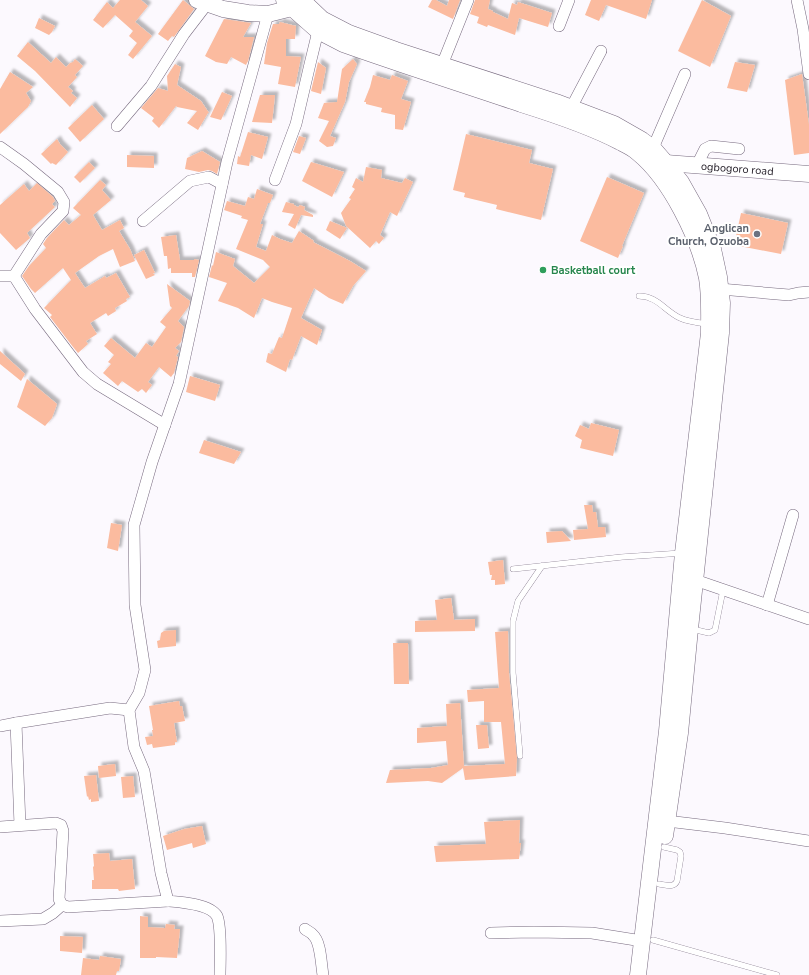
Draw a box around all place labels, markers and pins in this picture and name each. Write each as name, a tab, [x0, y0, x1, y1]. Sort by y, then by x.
place label: Anglican Church, Ozuoba	[668, 221, 749, 249]
marker: Anglican Church, Ozuoba	[752, 229, 762, 239]
place label: Basketball court	[551, 263, 636, 278]
marker: Basketball court	[538, 265, 548, 275]

